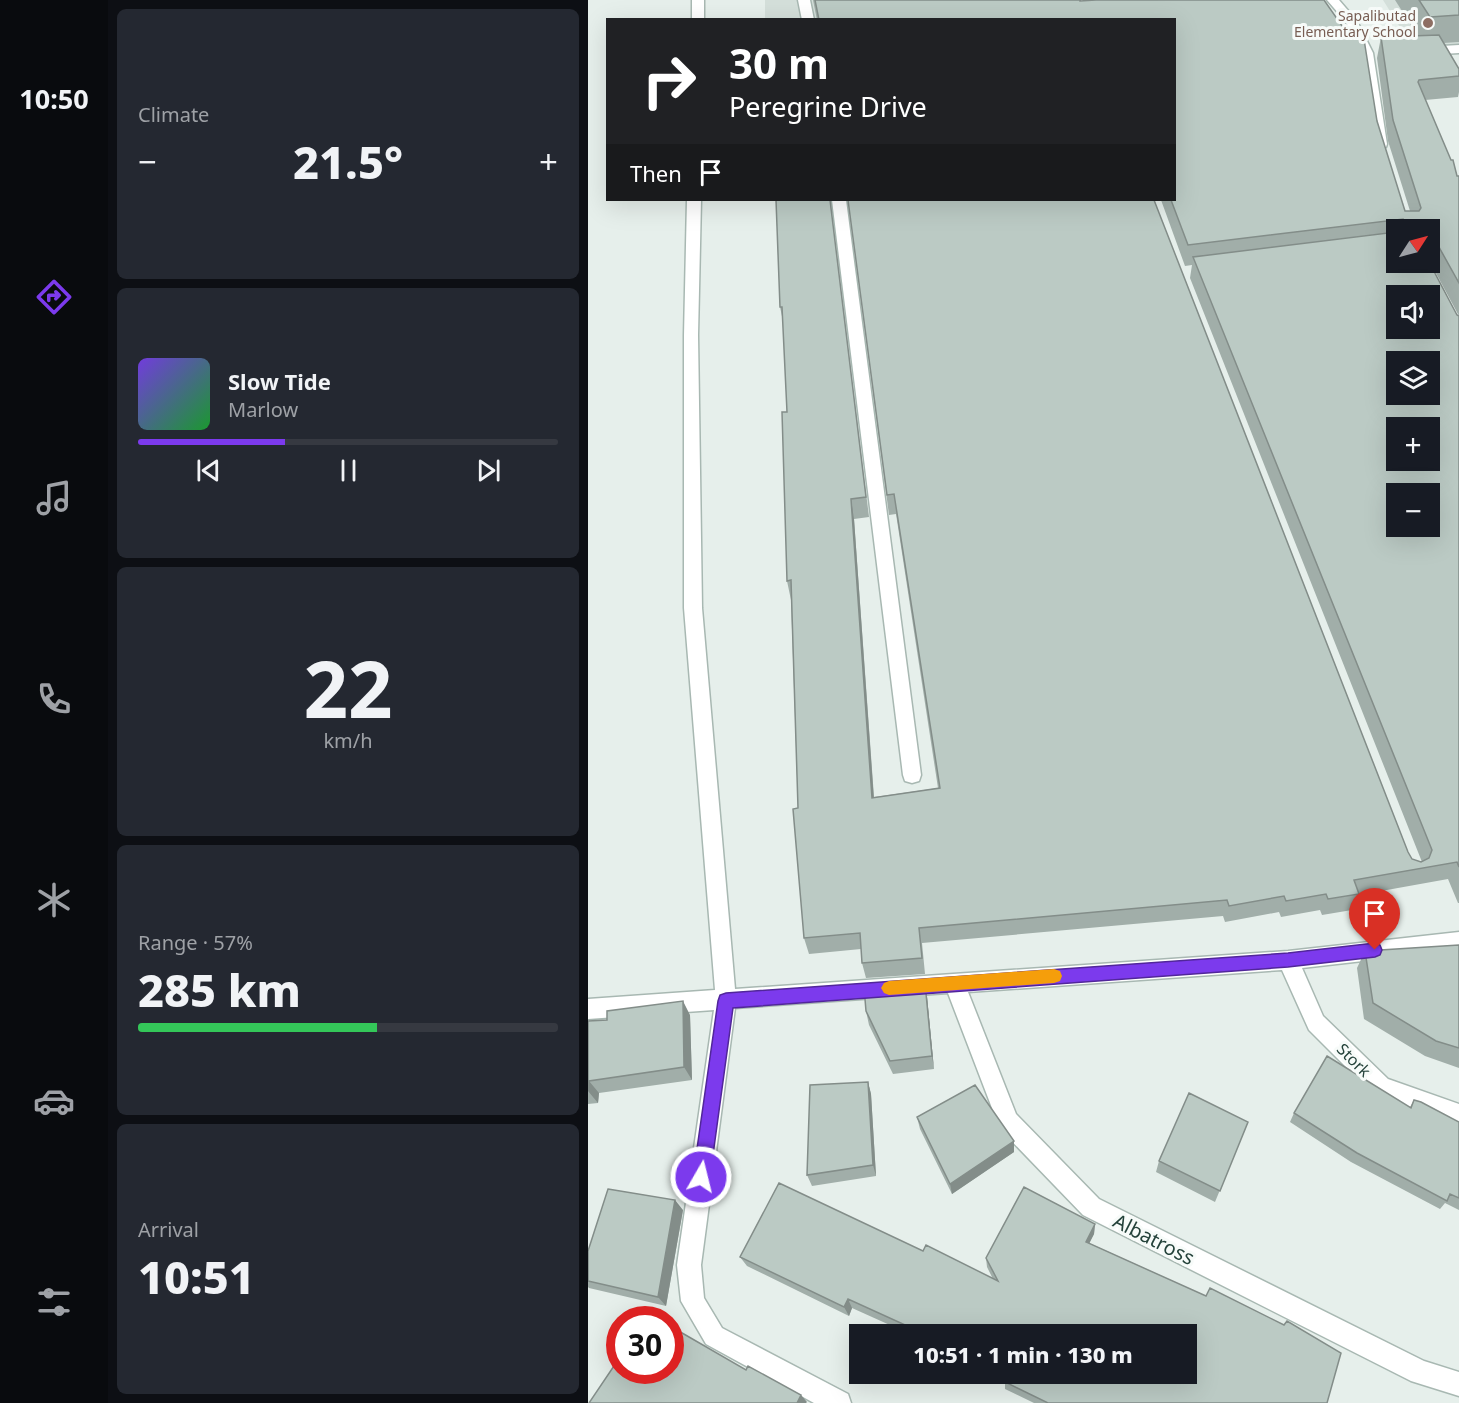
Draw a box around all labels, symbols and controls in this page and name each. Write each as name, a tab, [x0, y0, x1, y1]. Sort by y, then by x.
place label: Sapalibutad Elementary School	[1294, 6, 1416, 41]
marker: Sapalibutad Elementary School	[1421, 16, 1435, 30]
text: 30 m	[729, 34, 829, 91]
icon: right	[630, 42, 708, 120]
text: 10:50	[19, 80, 89, 117]
text: Peregrine Drive	[729, 88, 927, 125]
text: Climate	[138, 101, 209, 128]
text: 21.5°	[293, 131, 403, 192]
text: −	[138, 139, 157, 184]
text: +	[539, 139, 558, 184]
icon: arrive	[694, 156, 727, 189]
text: Then	[630, 158, 682, 188]
north arrow	[1386, 219, 1440, 273]
map controls	[1386, 219, 1440, 537]
icon: directions	[33, 276, 75, 318]
button: sound	[1386, 285, 1440, 339]
button: layers	[1386, 351, 1440, 405]
text: Slow Tide	[228, 366, 331, 396]
text: Marlow	[228, 396, 298, 423]
button: +	[1386, 417, 1440, 471]
icon: previous	[192, 454, 225, 487]
icon: pause	[332, 454, 365, 487]
icon: next	[472, 454, 505, 487]
icon: music	[33, 477, 75, 519]
button: −	[1386, 483, 1440, 537]
text: 22	[303, 635, 393, 741]
icon: phone	[33, 678, 75, 720]
text: km/h	[323, 727, 373, 754]
icon: climate	[33, 879, 75, 921]
pin	[1349, 888, 1400, 950]
icon: arrive	[1358, 897, 1391, 930]
text: Range · 57%	[138, 929, 253, 956]
text: 285 km	[138, 959, 301, 1020]
street label: Stork	[1332, 1038, 1376, 1082]
icon: car	[33, 1080, 75, 1122]
position arrow	[669, 1145, 733, 1209]
street label: Albatross	[1109, 1207, 1199, 1271]
text: Arrival	[138, 1216, 199, 1243]
text: 10:51	[138, 1246, 255, 1307]
icon: filters	[33, 1281, 75, 1323]
speed limit sign: 30	[606, 1306, 684, 1384]
text: 10:51 · 1 min · 130 m	[913, 1339, 1133, 1369]

